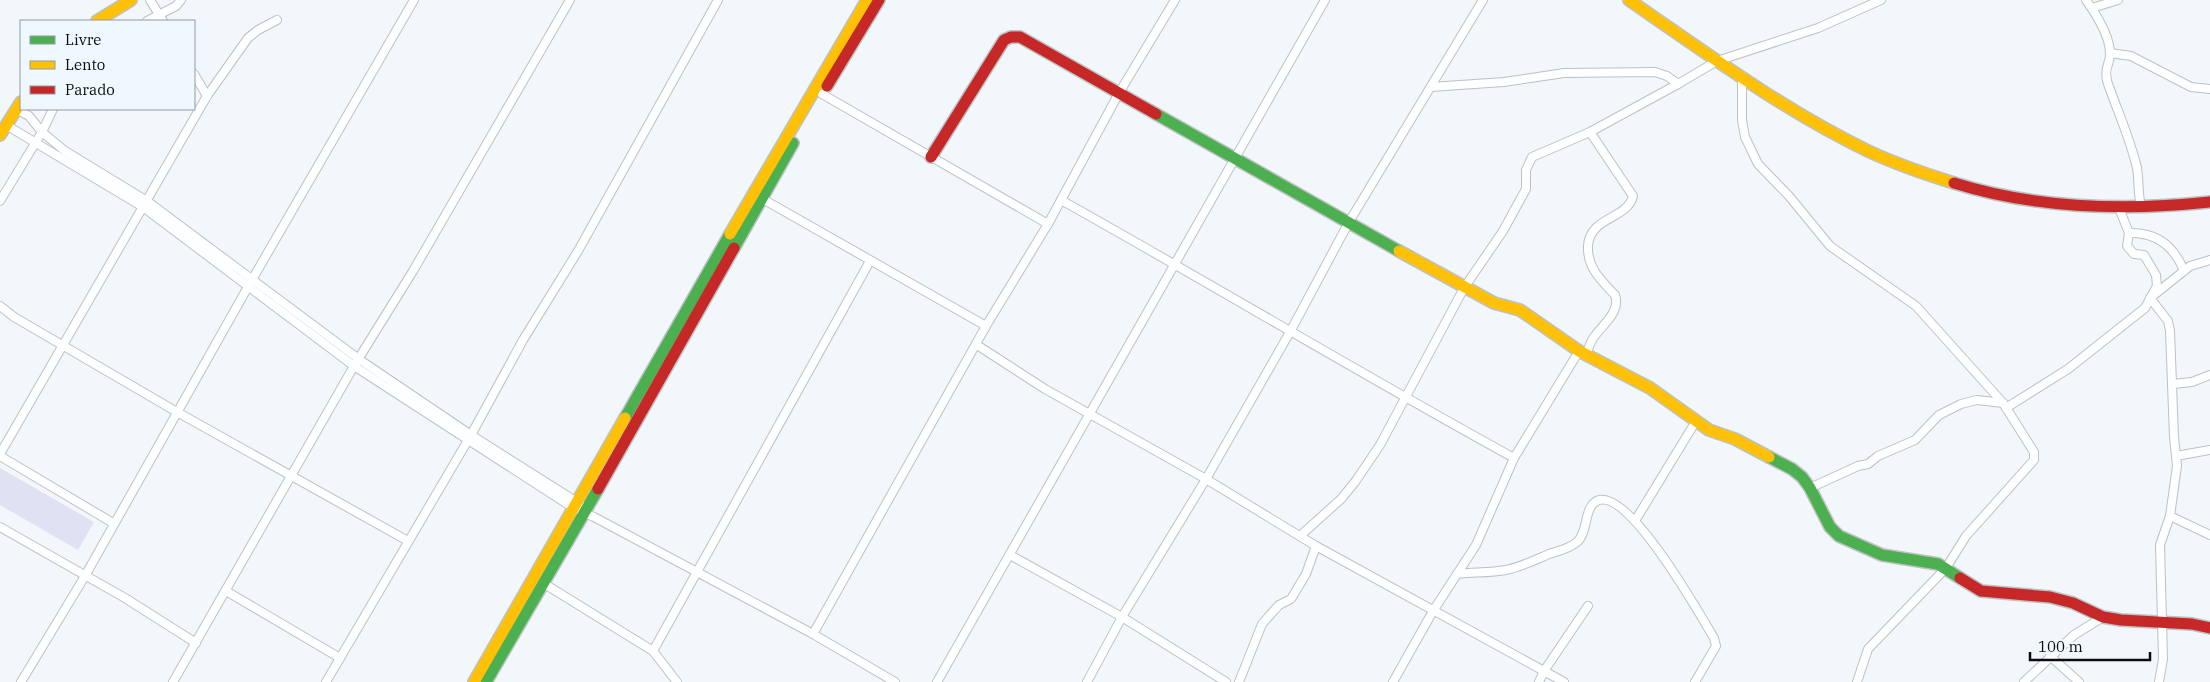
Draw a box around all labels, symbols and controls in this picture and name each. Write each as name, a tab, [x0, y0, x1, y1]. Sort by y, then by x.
legend	[20, 20, 195, 110]
text: Livre	[65, 30, 101, 49]
text: Lento	[65, 55, 105, 74]
text: Parado	[65, 80, 115, 99]
scale bar	[2030, 630, 2150, 662]
text: 100 m	[2038, 637, 2083, 656]

